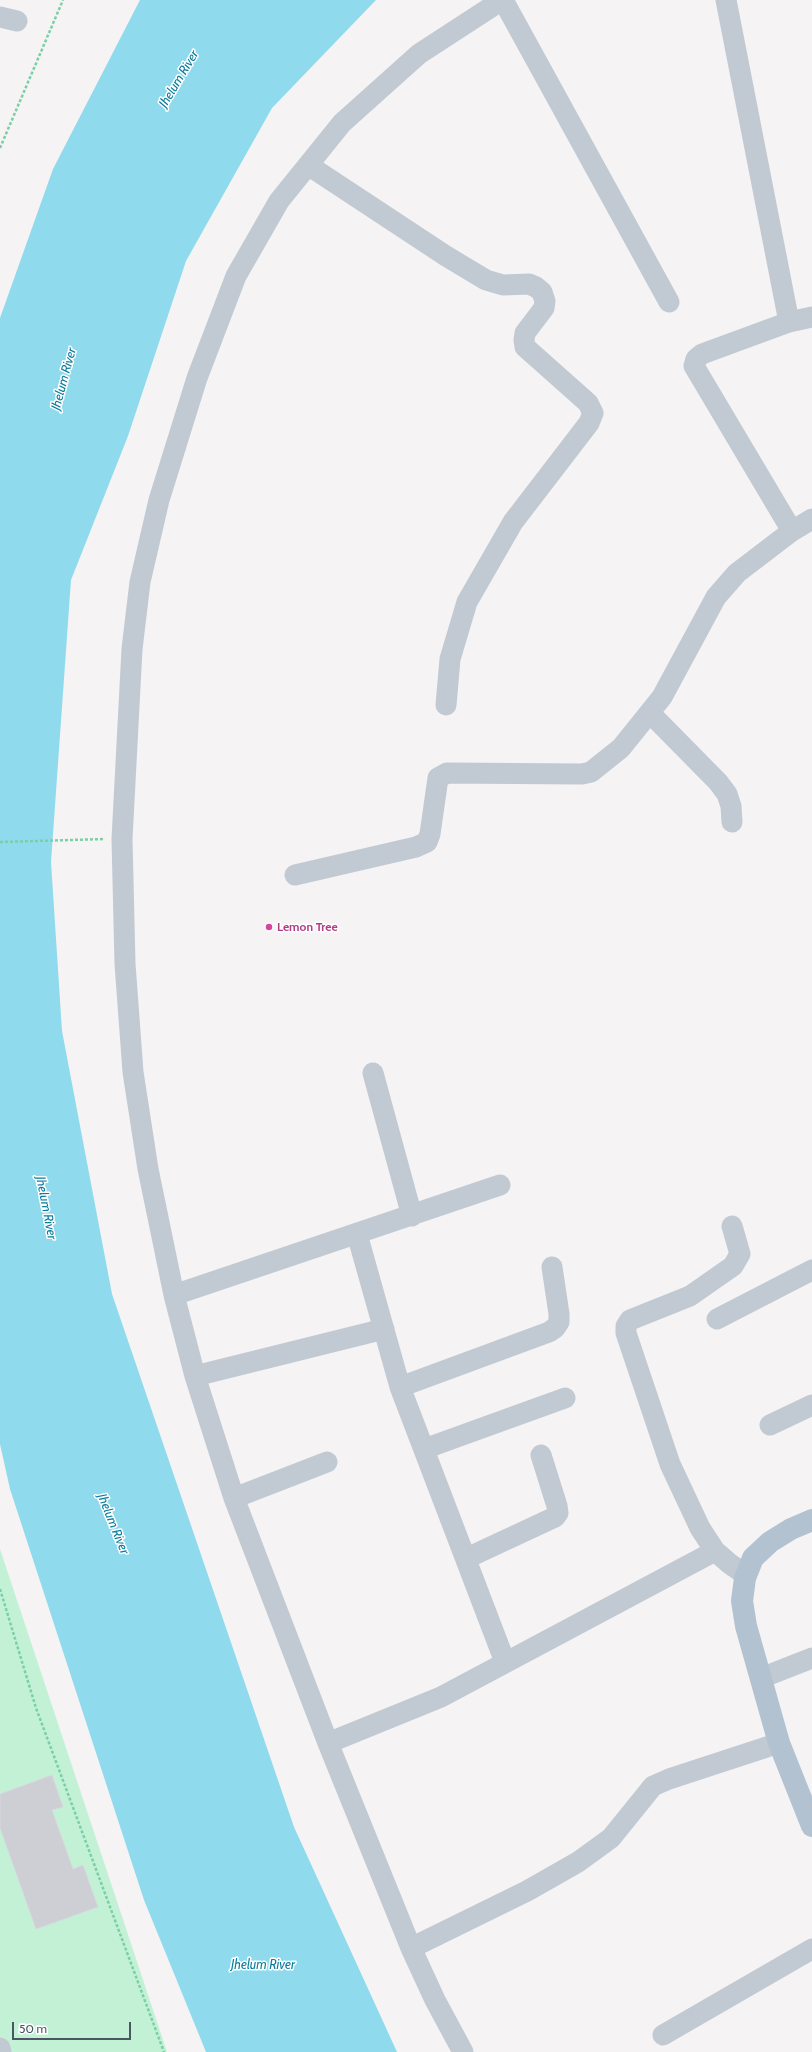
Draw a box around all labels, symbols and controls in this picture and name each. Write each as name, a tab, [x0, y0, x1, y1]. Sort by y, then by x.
water label: Jhelum River	[156, 48, 202, 110]
water label: Jhelum River	[48, 346, 80, 412]
place label: Lemon Tree	[277, 920, 338, 934]
marker: Lemon Tree	[264, 922, 274, 932]
water label: Jhelum River	[32, 1175, 60, 1241]
water label: Jhelum River	[94, 1491, 132, 1557]
water label: Jhelum River	[231, 1957, 295, 1973]
scale bar	[14, 2014, 133, 2040]
text: 50 m	[19, 2021, 47, 2036]

